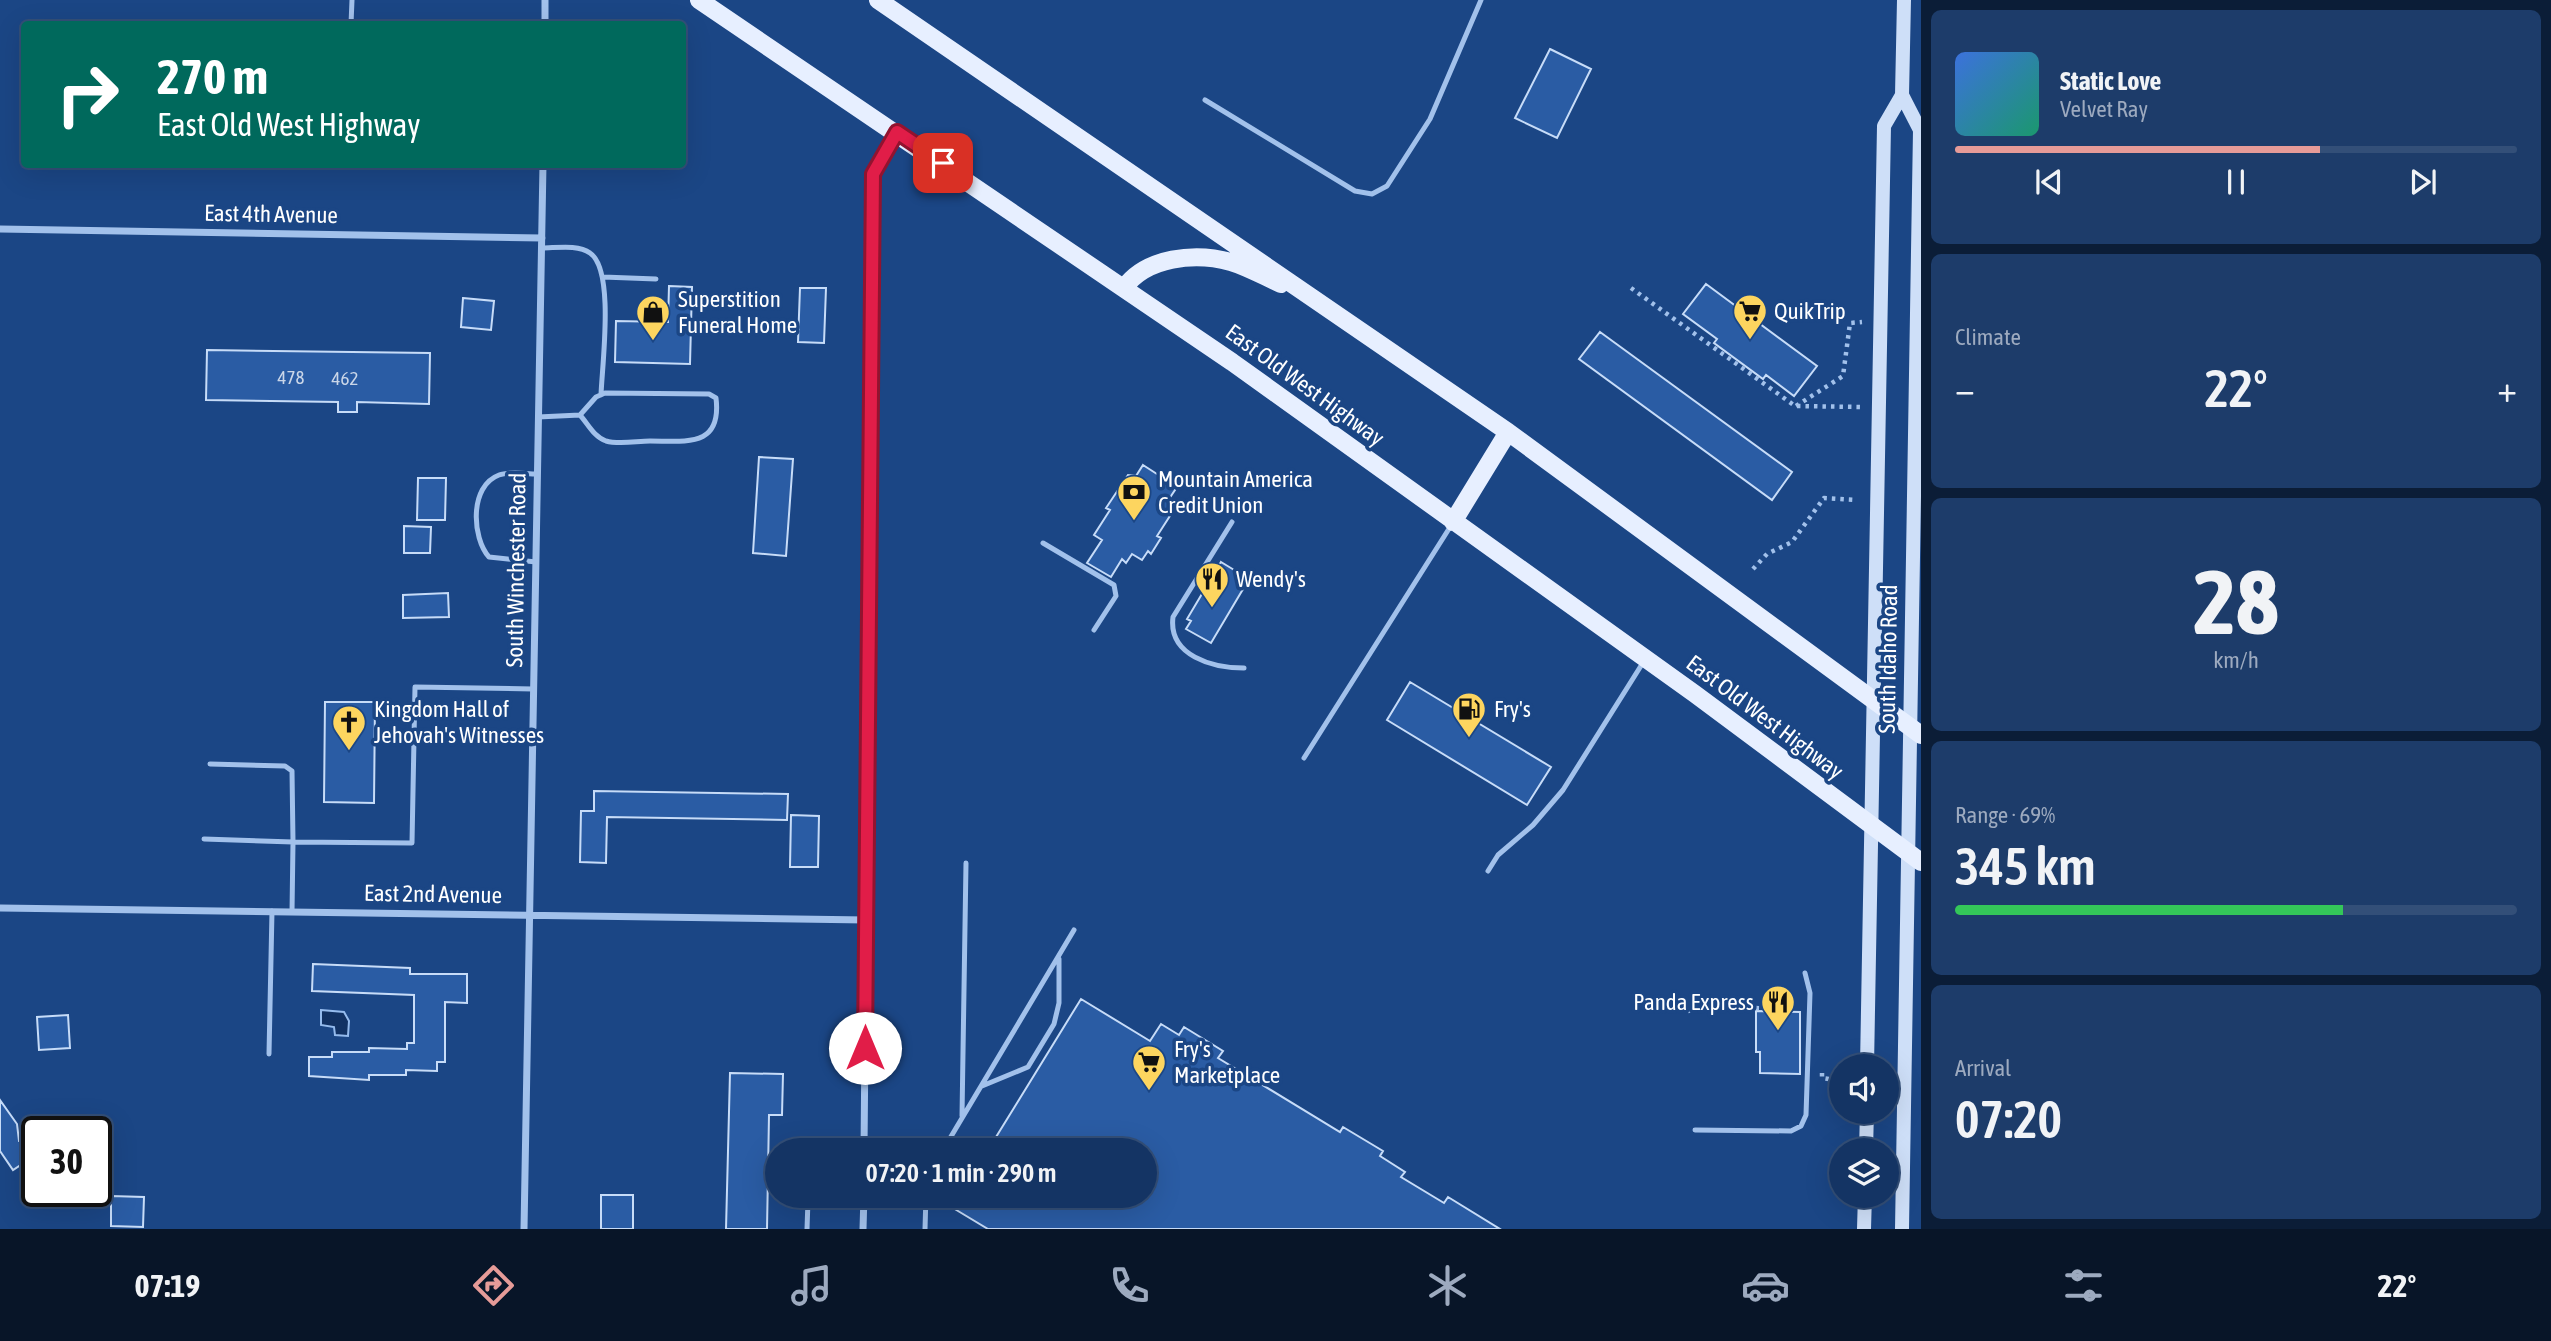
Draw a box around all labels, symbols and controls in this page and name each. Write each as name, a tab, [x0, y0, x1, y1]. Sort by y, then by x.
text: 270 m	[157, 48, 268, 104]
icon: right	[42, 49, 133, 140]
text: Static Love	[2060, 66, 2161, 96]
text: Velvet Ray	[2060, 96, 2148, 122]
text: East Old West Highway	[157, 106, 421, 143]
pin	[913, 133, 973, 193]
icon: arrive	[924, 144, 962, 182]
icon: previous	[2030, 163, 2068, 201]
icon: pause	[2217, 163, 2255, 201]
icon: next	[2404, 163, 2442, 201]
street label: East 4th Avenue	[204, 200, 338, 228]
place label: Superstition Funeral Home	[678, 286, 797, 338]
supermarket icon: QuikTrip	[1731, 292, 1769, 341]
shop icon: Superstition Funeral Home	[634, 293, 672, 342]
place label: QuikTrip	[1774, 298, 1846, 324]
street label: East Old West Highway	[1221, 319, 1389, 451]
text: Climate	[1955, 324, 2021, 350]
text: 22°	[2204, 358, 2268, 418]
house number: 478	[278, 366, 304, 388]
house number: 462	[332, 367, 358, 389]
text: −	[1955, 367, 1975, 410]
text: +	[2497, 367, 2517, 410]
place label: Mountain America Credit Union	[1158, 466, 1313, 518]
street label: South Winchester Road	[501, 473, 531, 667]
bank icon: Mountain America Credit Union	[1115, 473, 1153, 522]
text: 28	[2193, 549, 2279, 653]
restaurant icon: Wendy's	[1193, 560, 1231, 609]
place label: Wendy's	[1236, 566, 1306, 592]
street label: South Idaho Road	[1874, 584, 1902, 734]
text: km/h	[2213, 647, 2259, 673]
street label: East Old West Highway	[1682, 650, 1848, 784]
fuel station icon: Fry's	[1450, 690, 1488, 739]
place label: Kingdom Hall of Jehovah's Witnesses	[374, 696, 544, 748]
place label: Fry's	[1494, 696, 1531, 722]
church icon: Kingdom Hall of Jehovah's Witnesses	[330, 703, 368, 752]
text: Range · 69%	[1955, 802, 2055, 828]
text: 345 km	[1955, 836, 2096, 896]
street label: East 2nd Avenue	[364, 880, 502, 908]
restaurant icon: Panda Express	[1759, 983, 1797, 1032]
place label: Panda Express	[1633, 989, 1754, 1015]
position arrow	[828, 1011, 902, 1085]
place label: Fry's Marketplace	[1174, 1036, 1280, 1088]
supermarket icon: Fry's Marketplace	[1130, 1043, 1168, 1092]
map controls	[1829, 1054, 1899, 1208]
button: sound	[1829, 1054, 1899, 1124]
text: Arrival	[1955, 1055, 2011, 1081]
text: 07:20	[1955, 1089, 2062, 1149]
speed limit sign: 30	[21, 1116, 112, 1207]
button: layers	[1829, 1138, 1899, 1208]
text: 07:20 · 1 min · 290 m	[866, 1158, 1056, 1188]
icon: directions	[469, 1261, 518, 1310]
icon: music	[787, 1261, 836, 1310]
icon: phone	[1105, 1261, 1154, 1310]
icon: climate	[1423, 1261, 1472, 1310]
icon: car	[1741, 1261, 1790, 1310]
icon: filters	[2059, 1261, 2108, 1310]
text: 07:19	[135, 1267, 200, 1304]
text: 22°	[2377, 1267, 2416, 1304]

